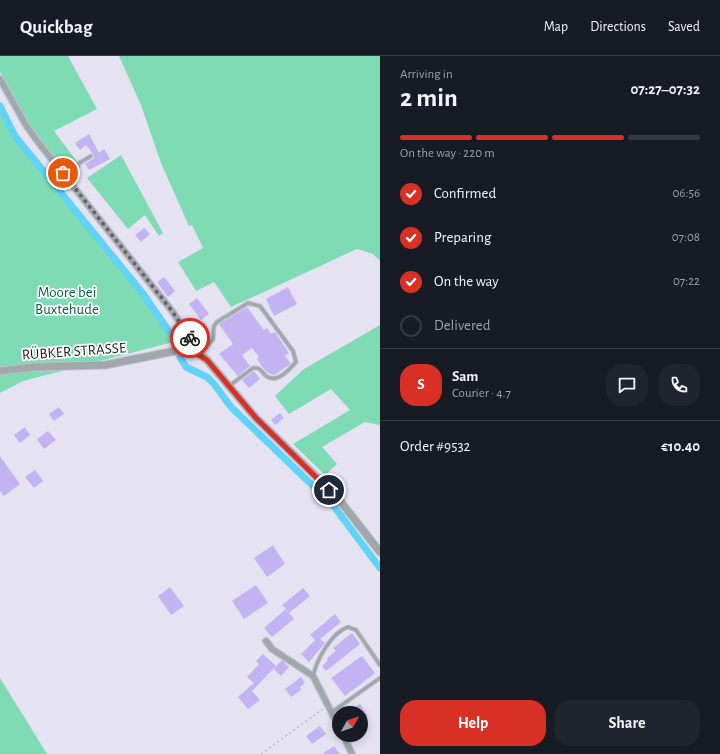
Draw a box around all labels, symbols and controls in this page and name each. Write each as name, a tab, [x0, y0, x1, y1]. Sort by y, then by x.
text: Quickbag	[20, 18, 92, 37]
text: Map	[544, 20, 568, 34]
text: Directions	[590, 20, 646, 34]
text: Saved	[668, 20, 700, 34]
text: Arriving in	[400, 68, 453, 81]
text: 07:27–07:32	[631, 82, 700, 97]
text: 2 min	[400, 85, 458, 111]
text: On the way · 220 m	[400, 147, 495, 160]
pin	[46, 156, 80, 190]
icon: bag	[52, 162, 74, 184]
icon: check	[400, 183, 422, 205]
text: Confirmed	[434, 186, 496, 201]
text: 06:56	[673, 187, 700, 200]
icon: check	[400, 227, 422, 249]
text: Preparing	[434, 230, 491, 245]
text: 07:08	[672, 231, 700, 244]
icon: check	[400, 271, 422, 293]
text: On the way	[434, 274, 499, 289]
text: 07:22	[673, 275, 700, 288]
park label: Moore bei Buxtehude	[35, 285, 99, 317]
courier	[170, 318, 210, 358]
text: Delivered	[434, 318, 491, 333]
icon: bike	[179, 327, 201, 349]
street label: RÜBKER STRASSE	[21, 338, 127, 363]
button: chat	[606, 364, 648, 406]
button: phone	[658, 364, 700, 406]
text: Sam	[452, 369, 478, 384]
text: S	[417, 377, 425, 392]
text: Courier · 4.7	[452, 387, 511, 400]
text: Order #9532	[400, 439, 470, 454]
text: €10.40	[661, 439, 700, 454]
pin	[312, 473, 346, 507]
icon: home	[318, 479, 340, 501]
button: Help	[400, 700, 546, 746]
button: Share	[554, 700, 700, 746]
north arrow	[332, 706, 368, 742]
map controls	[332, 706, 368, 742]

